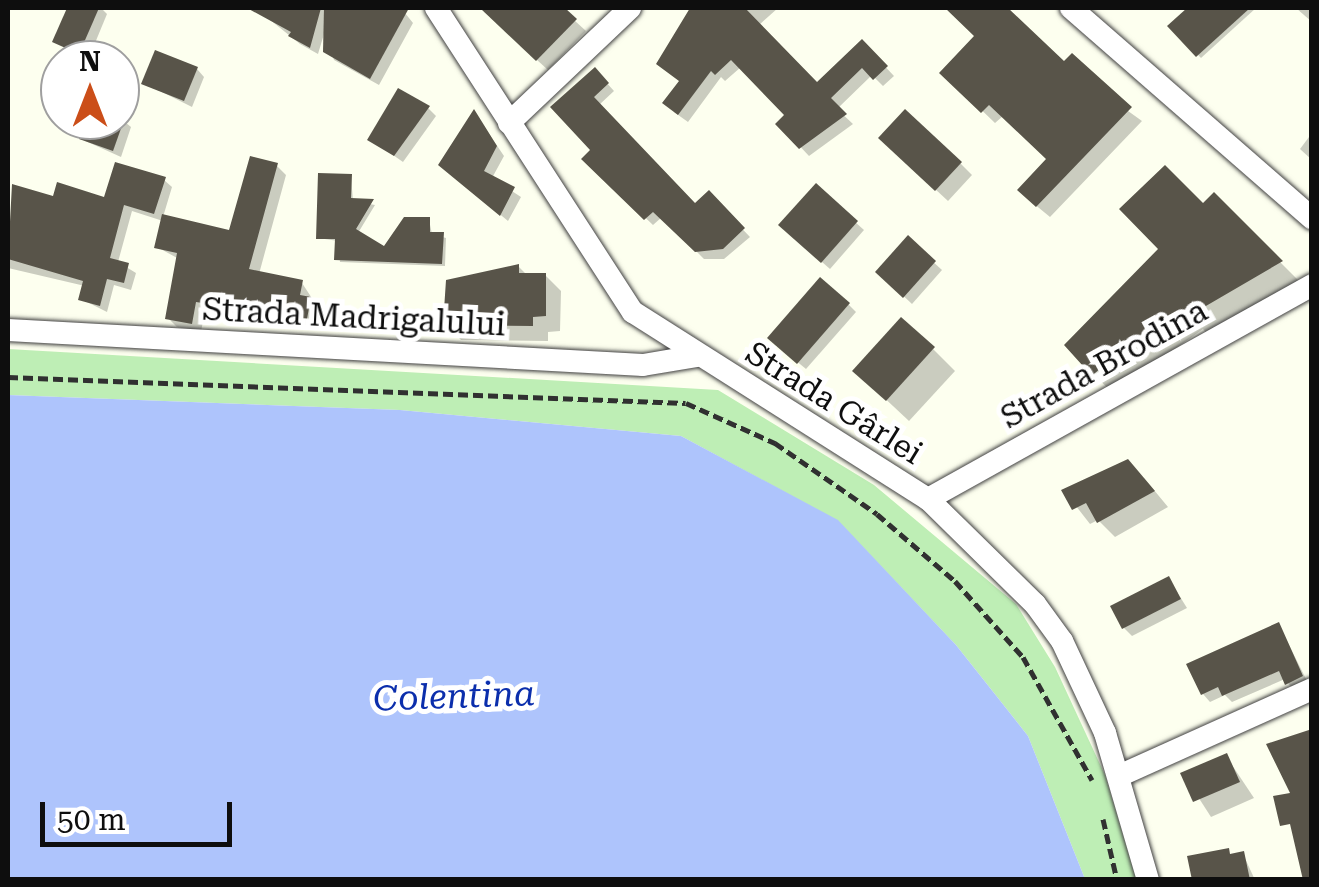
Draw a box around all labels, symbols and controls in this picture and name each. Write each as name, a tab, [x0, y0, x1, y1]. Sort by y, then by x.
north arrow	[40, 40, 140, 140]
text: N	[79, 45, 101, 78]
street label: Strada Madrigalului	[201, 290, 507, 344]
street label: Strada Brodina	[994, 291, 1214, 437]
street label: Strada Gârlei	[739, 333, 929, 473]
water label: Colentina	[372, 673, 536, 721]
scale bar	[45, 782, 238, 844]
text: 50 m	[57, 802, 126, 837]

